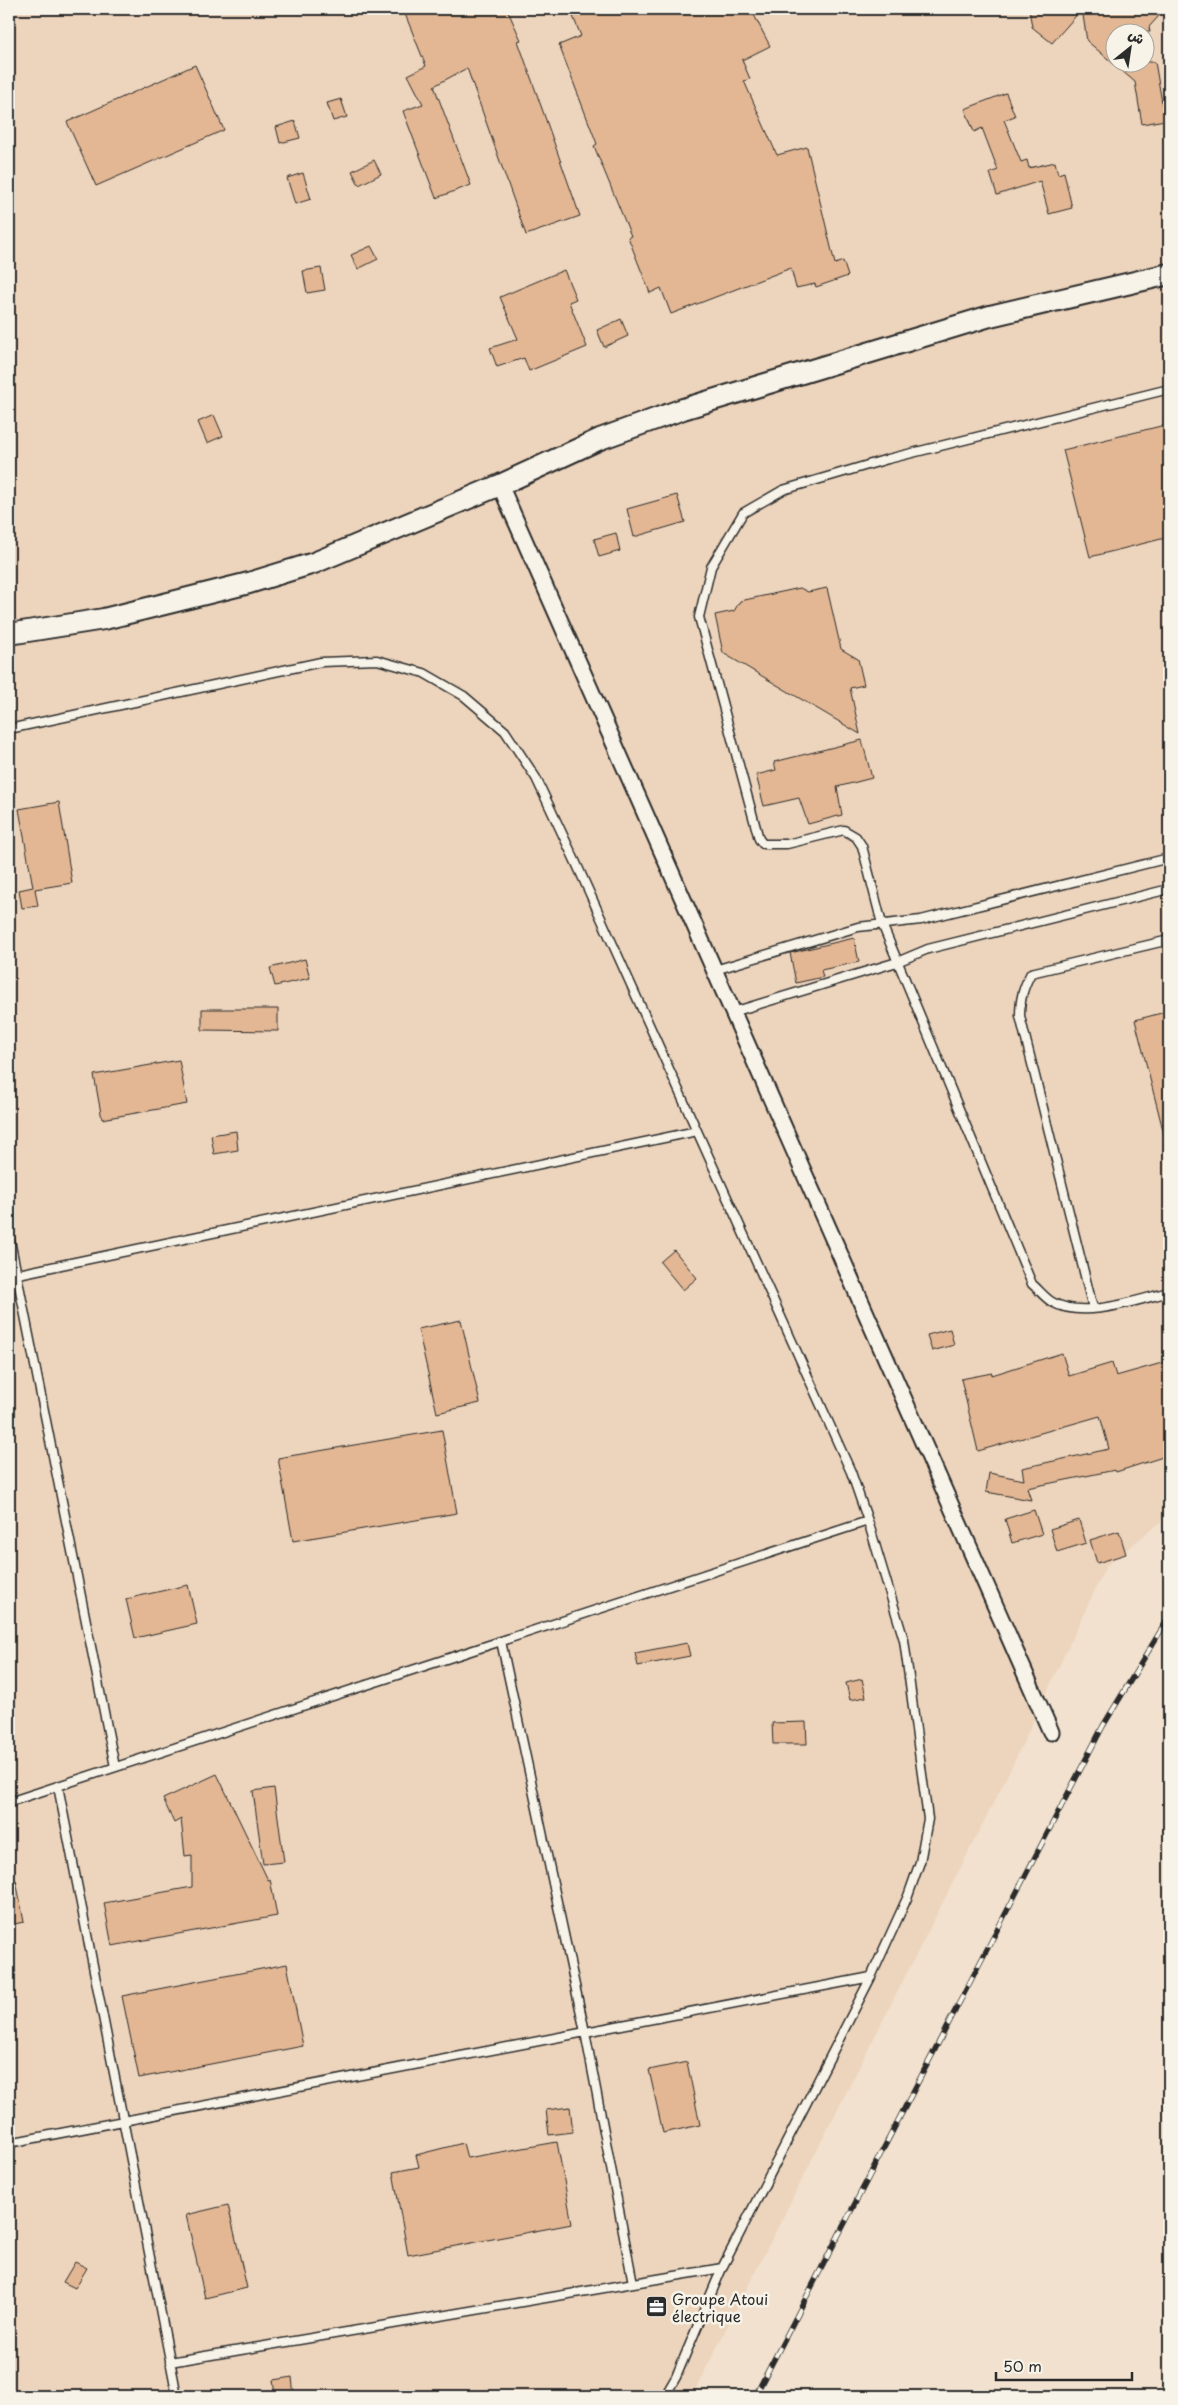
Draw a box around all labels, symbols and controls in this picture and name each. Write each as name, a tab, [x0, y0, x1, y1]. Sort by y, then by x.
north arrow	[1106, 22, 1156, 72]
text: ش	[1125, 23, 1149, 49]
place label: Groupe Atoui électrique	[672, 2287, 768, 2327]
office icon: Groupe Atoui électrique	[644, 2295, 668, 2319]
scale bar	[996, 2350, 1132, 2382]
text: 50 m	[1003, 2354, 1042, 2377]

